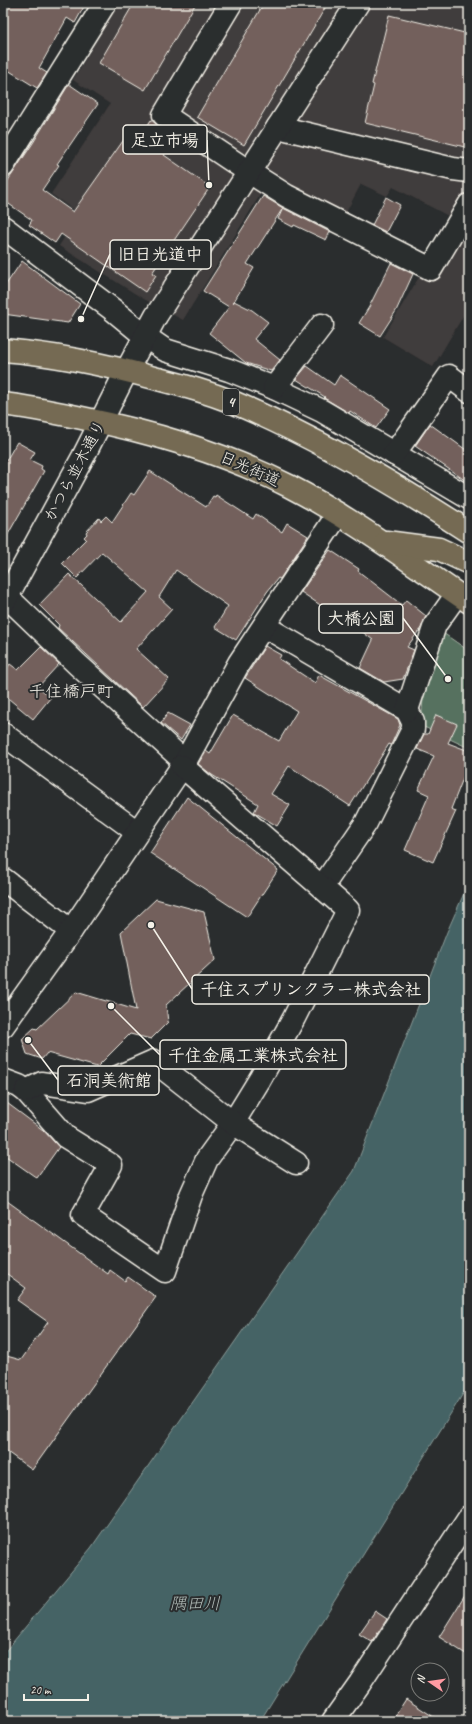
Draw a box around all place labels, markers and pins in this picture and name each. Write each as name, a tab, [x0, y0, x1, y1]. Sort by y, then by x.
callout: 足立市場	[123, 125, 207, 154]
callout: 旧日光道中	[110, 240, 211, 269]
callout: 大橋公園	[319, 604, 403, 633]
callout: 千住スプリンクラー株式会社	[192, 975, 429, 1004]
callout: 千住金属工業株式会社	[160, 1040, 346, 1069]
callout: 石洞美術館	[58, 1066, 159, 1095]

